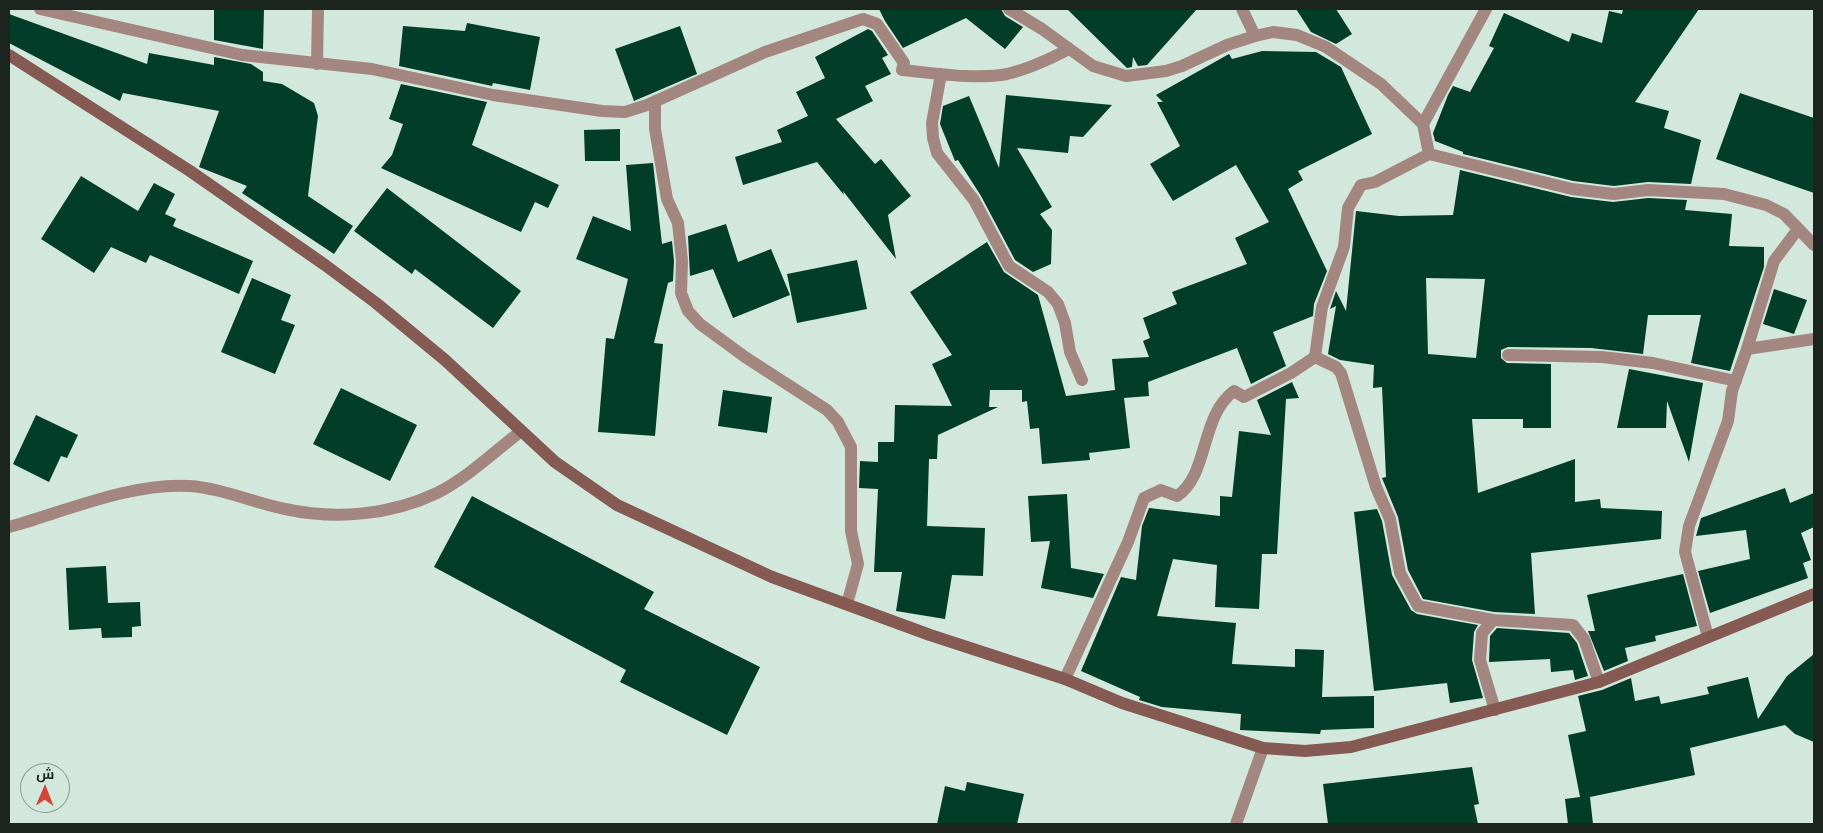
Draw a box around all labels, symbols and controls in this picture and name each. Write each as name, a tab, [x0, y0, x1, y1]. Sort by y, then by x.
north arrow	[20, 763, 70, 813]
text: ش	[36, 766, 54, 782]

